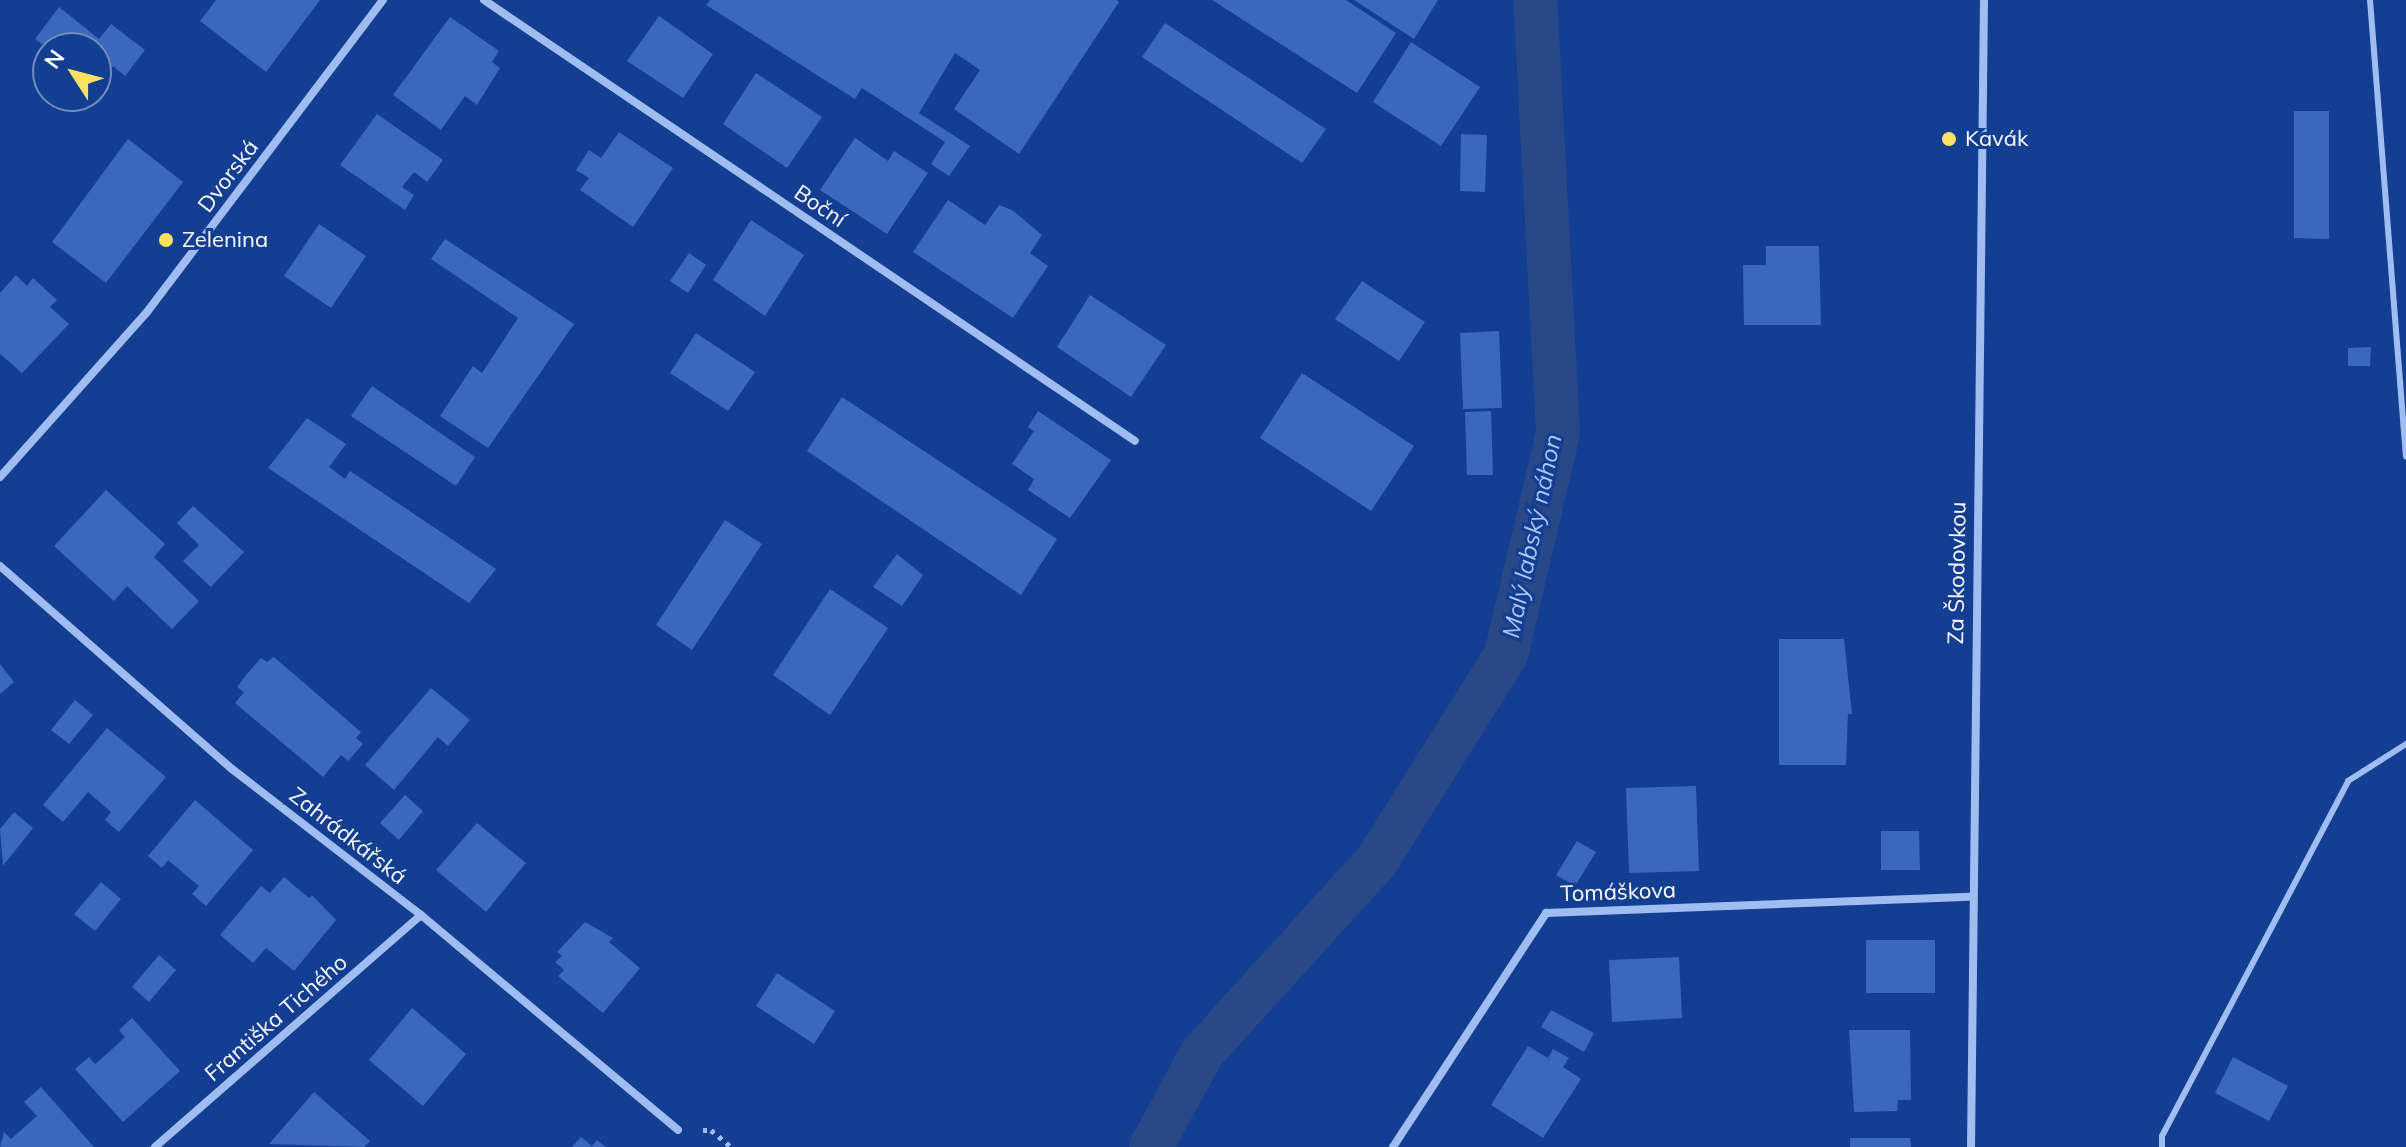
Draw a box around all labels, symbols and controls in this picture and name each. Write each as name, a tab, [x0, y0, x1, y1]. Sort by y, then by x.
north arrow	[32, 32, 112, 112]
text: N	[38, 44, 70, 74]
place label: Kavák	[1965, 126, 2028, 152]
marker: Kavák	[1940, 130, 1958, 148]
street label: Dvorská	[192, 135, 264, 217]
street label: Boční	[789, 179, 851, 233]
place label: Zelenina	[182, 227, 268, 253]
marker: Zelenina	[157, 231, 175, 249]
water label: Malý labský náhon	[1496, 432, 1568, 640]
street label: Za Škodovkou	[1943, 501, 1971, 645]
street label: Zahrádkářská	[284, 782, 412, 890]
street label: Tomáškova	[1560, 877, 1676, 907]
street label: Františka Tichého	[199, 949, 353, 1087]

